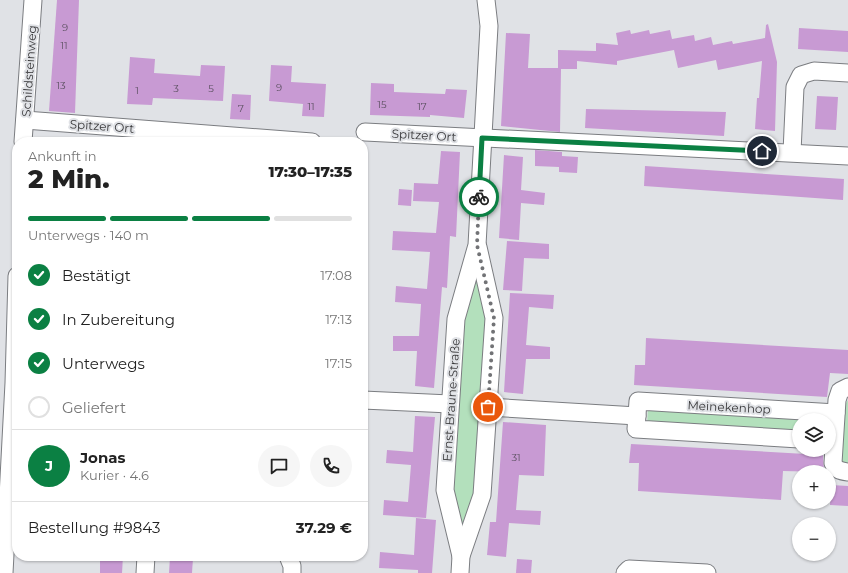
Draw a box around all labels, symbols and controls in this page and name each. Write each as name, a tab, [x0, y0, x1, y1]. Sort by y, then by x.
house number: 9	[62, 21, 68, 34]
street label: Schildsteinweg	[18, 25, 40, 117]
house number: 11	[60, 39, 68, 52]
house number: 13	[56, 79, 66, 92]
house number: 9	[276, 81, 282, 94]
house number: 3	[173, 82, 179, 95]
house number: 5	[208, 82, 214, 95]
house number: 1	[135, 84, 139, 97]
house number: 15	[377, 98, 387, 111]
house number: 11	[307, 100, 315, 113]
house number: 17	[417, 100, 427, 113]
house number: 7	[238, 102, 244, 115]
street label: Spitzer Ort	[69, 116, 135, 136]
street label: Spitzer Ort	[391, 126, 457, 144]
pin	[745, 134, 779, 168]
icon: home	[751, 140, 773, 162]
text: Ankunft in	[28, 148, 97, 164]
text: 17:30–17:35	[268, 162, 352, 181]
text: 2 Min.	[28, 163, 110, 195]
courier	[459, 177, 499, 217]
icon: bike	[468, 186, 490, 208]
text: Unterwegs · 140 m	[28, 227, 149, 243]
icon: check	[28, 264, 50, 286]
text: Bestätigt	[62, 266, 131, 285]
text: 17:08	[320, 267, 352, 283]
icon: check	[28, 308, 50, 330]
text: In Zubereitung	[62, 310, 175, 329]
text: 17:13	[325, 311, 352, 327]
street label: Ernst-Braune-Straße	[439, 338, 463, 462]
icon: check	[28, 352, 50, 374]
text: Unterwegs	[62, 354, 145, 373]
text: 17:15	[325, 355, 352, 371]
pin	[471, 390, 505, 424]
icon: bag	[477, 396, 499, 418]
street label: Meinekenhop	[687, 397, 771, 417]
text: Geliefert	[62, 398, 126, 417]
map controls	[792, 413, 836, 561]
button: layers	[792, 413, 836, 457]
button: chat	[258, 445, 300, 487]
button: phone	[310, 445, 352, 487]
text: Jonas	[80, 448, 126, 467]
house number: 31	[511, 451, 521, 464]
text: J	[45, 456, 53, 475]
button: +	[792, 465, 836, 509]
text: Kurier · 4.6	[80, 467, 149, 483]
button: −	[792, 517, 836, 561]
text: Bestellung #9843	[28, 518, 160, 537]
text: 37.29 €	[296, 518, 352, 537]

